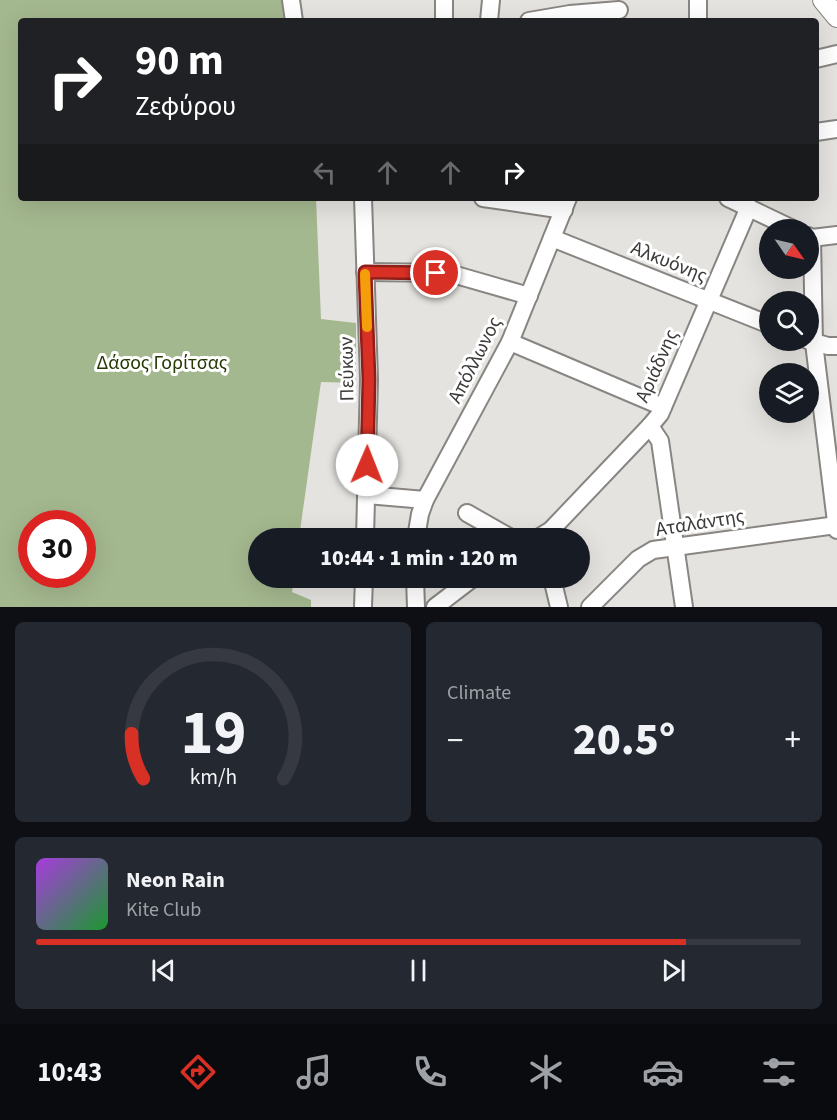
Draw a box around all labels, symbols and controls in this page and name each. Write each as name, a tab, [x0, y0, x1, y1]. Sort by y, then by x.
text: 90 m	[135, 31, 224, 91]
icon: right	[36, 42, 114, 120]
text: Ζεφύρου	[135, 87, 236, 126]
icon: left	[308, 156, 341, 189]
icon: ahead	[371, 156, 404, 189]
icon: ahead	[434, 156, 467, 189]
icon: right	[497, 156, 530, 189]
north arrow	[759, 219, 819, 279]
map controls	[759, 219, 819, 423]
street label: Αλκυόνης	[627, 234, 712, 290]
pin	[410, 247, 461, 298]
icon: arrive	[419, 256, 452, 289]
button: search	[759, 291, 819, 351]
street label: Απόλλωνος	[441, 312, 509, 408]
street label: Αριάδνης	[628, 325, 686, 407]
street label: Πεύκων	[332, 336, 362, 402]
park label: Δάσος Γορίτσας	[96, 349, 228, 377]
button: layers	[759, 363, 819, 423]
position arrow	[335, 433, 399, 497]
street label: Αταλάντης	[654, 502, 747, 544]
speed limit sign: 30	[18, 510, 96, 588]
text: 10:44 · 1 min · 120 m	[320, 542, 518, 574]
text: Climate	[447, 679, 511, 707]
text: 19	[180, 689, 246, 778]
text: 20.5°	[573, 708, 675, 772]
text: −	[447, 717, 463, 764]
text: +	[785, 717, 801, 764]
text: km/h	[189, 762, 237, 793]
text: Neon Rain	[126, 864, 225, 896]
text: Kite Club	[126, 896, 201, 924]
icon: previous	[147, 954, 180, 987]
icon: pause	[402, 954, 435, 987]
icon: next	[657, 954, 690, 987]
icon: directions	[177, 1051, 219, 1093]
icon: music	[293, 1051, 335, 1093]
icon: phone	[409, 1051, 451, 1093]
icon: climate	[525, 1051, 567, 1093]
icon: car	[642, 1051, 684, 1093]
icon: filters	[758, 1051, 800, 1093]
text: 10:43	[37, 1053, 102, 1092]

